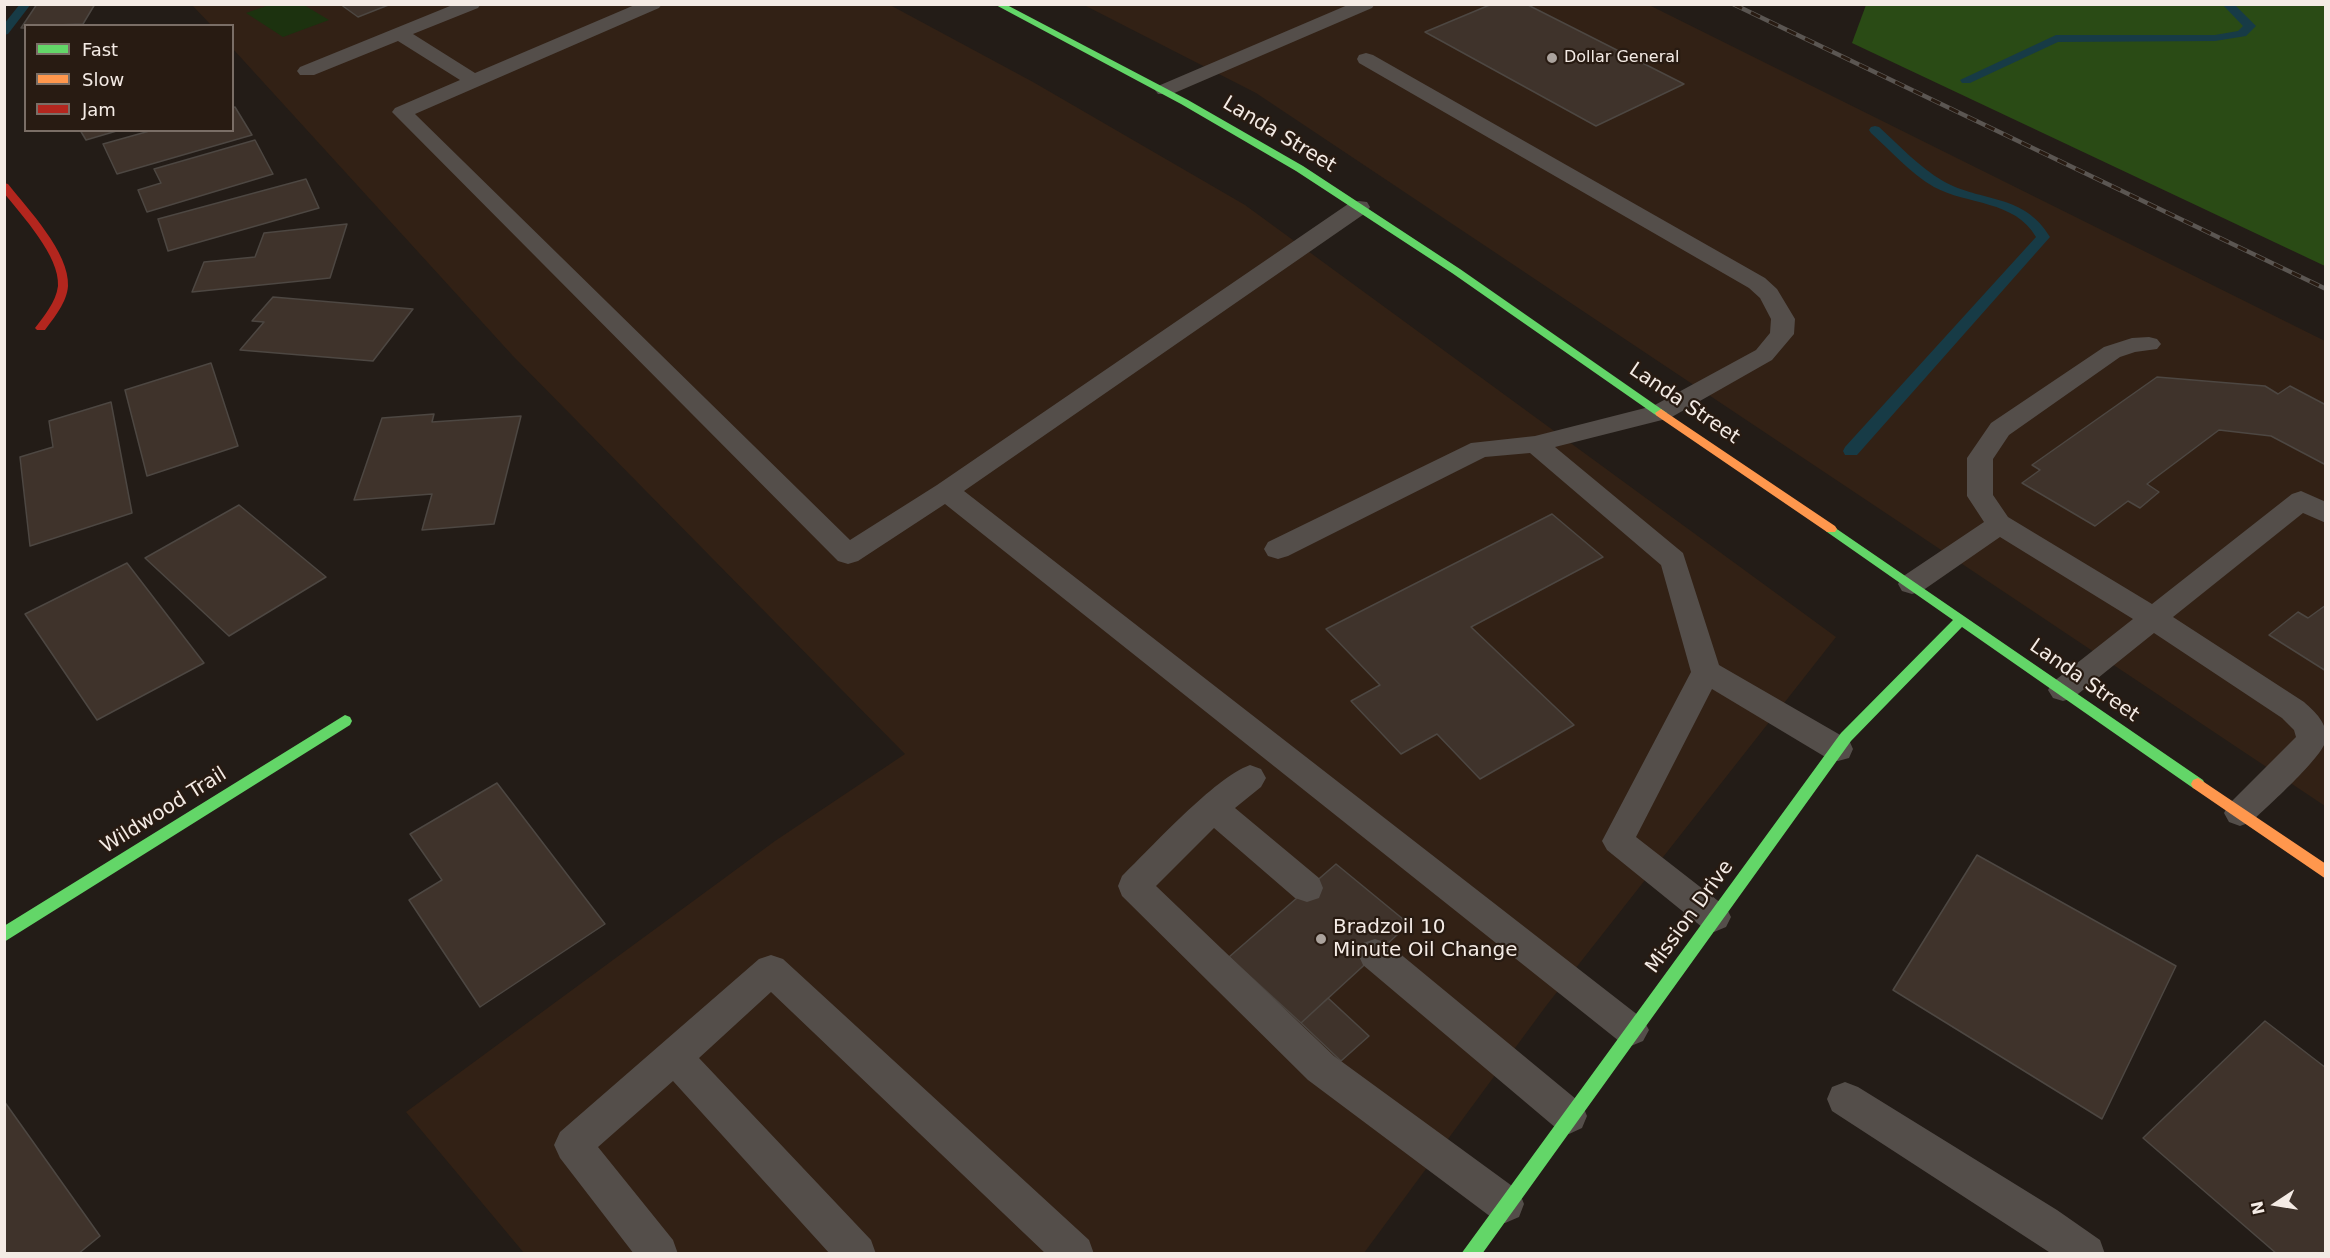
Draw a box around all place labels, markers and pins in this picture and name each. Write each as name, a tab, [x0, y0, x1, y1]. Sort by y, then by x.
place label: Dollar General	[1564, 48, 1680, 68]
marker: Dollar General	[1545, 51, 1559, 65]
place label: Bradzoil 10 Minute Oil Change	[1333, 916, 1517, 963]
marker: Bradzoil 10 Minute Oil Change	[1314, 932, 1328, 946]

